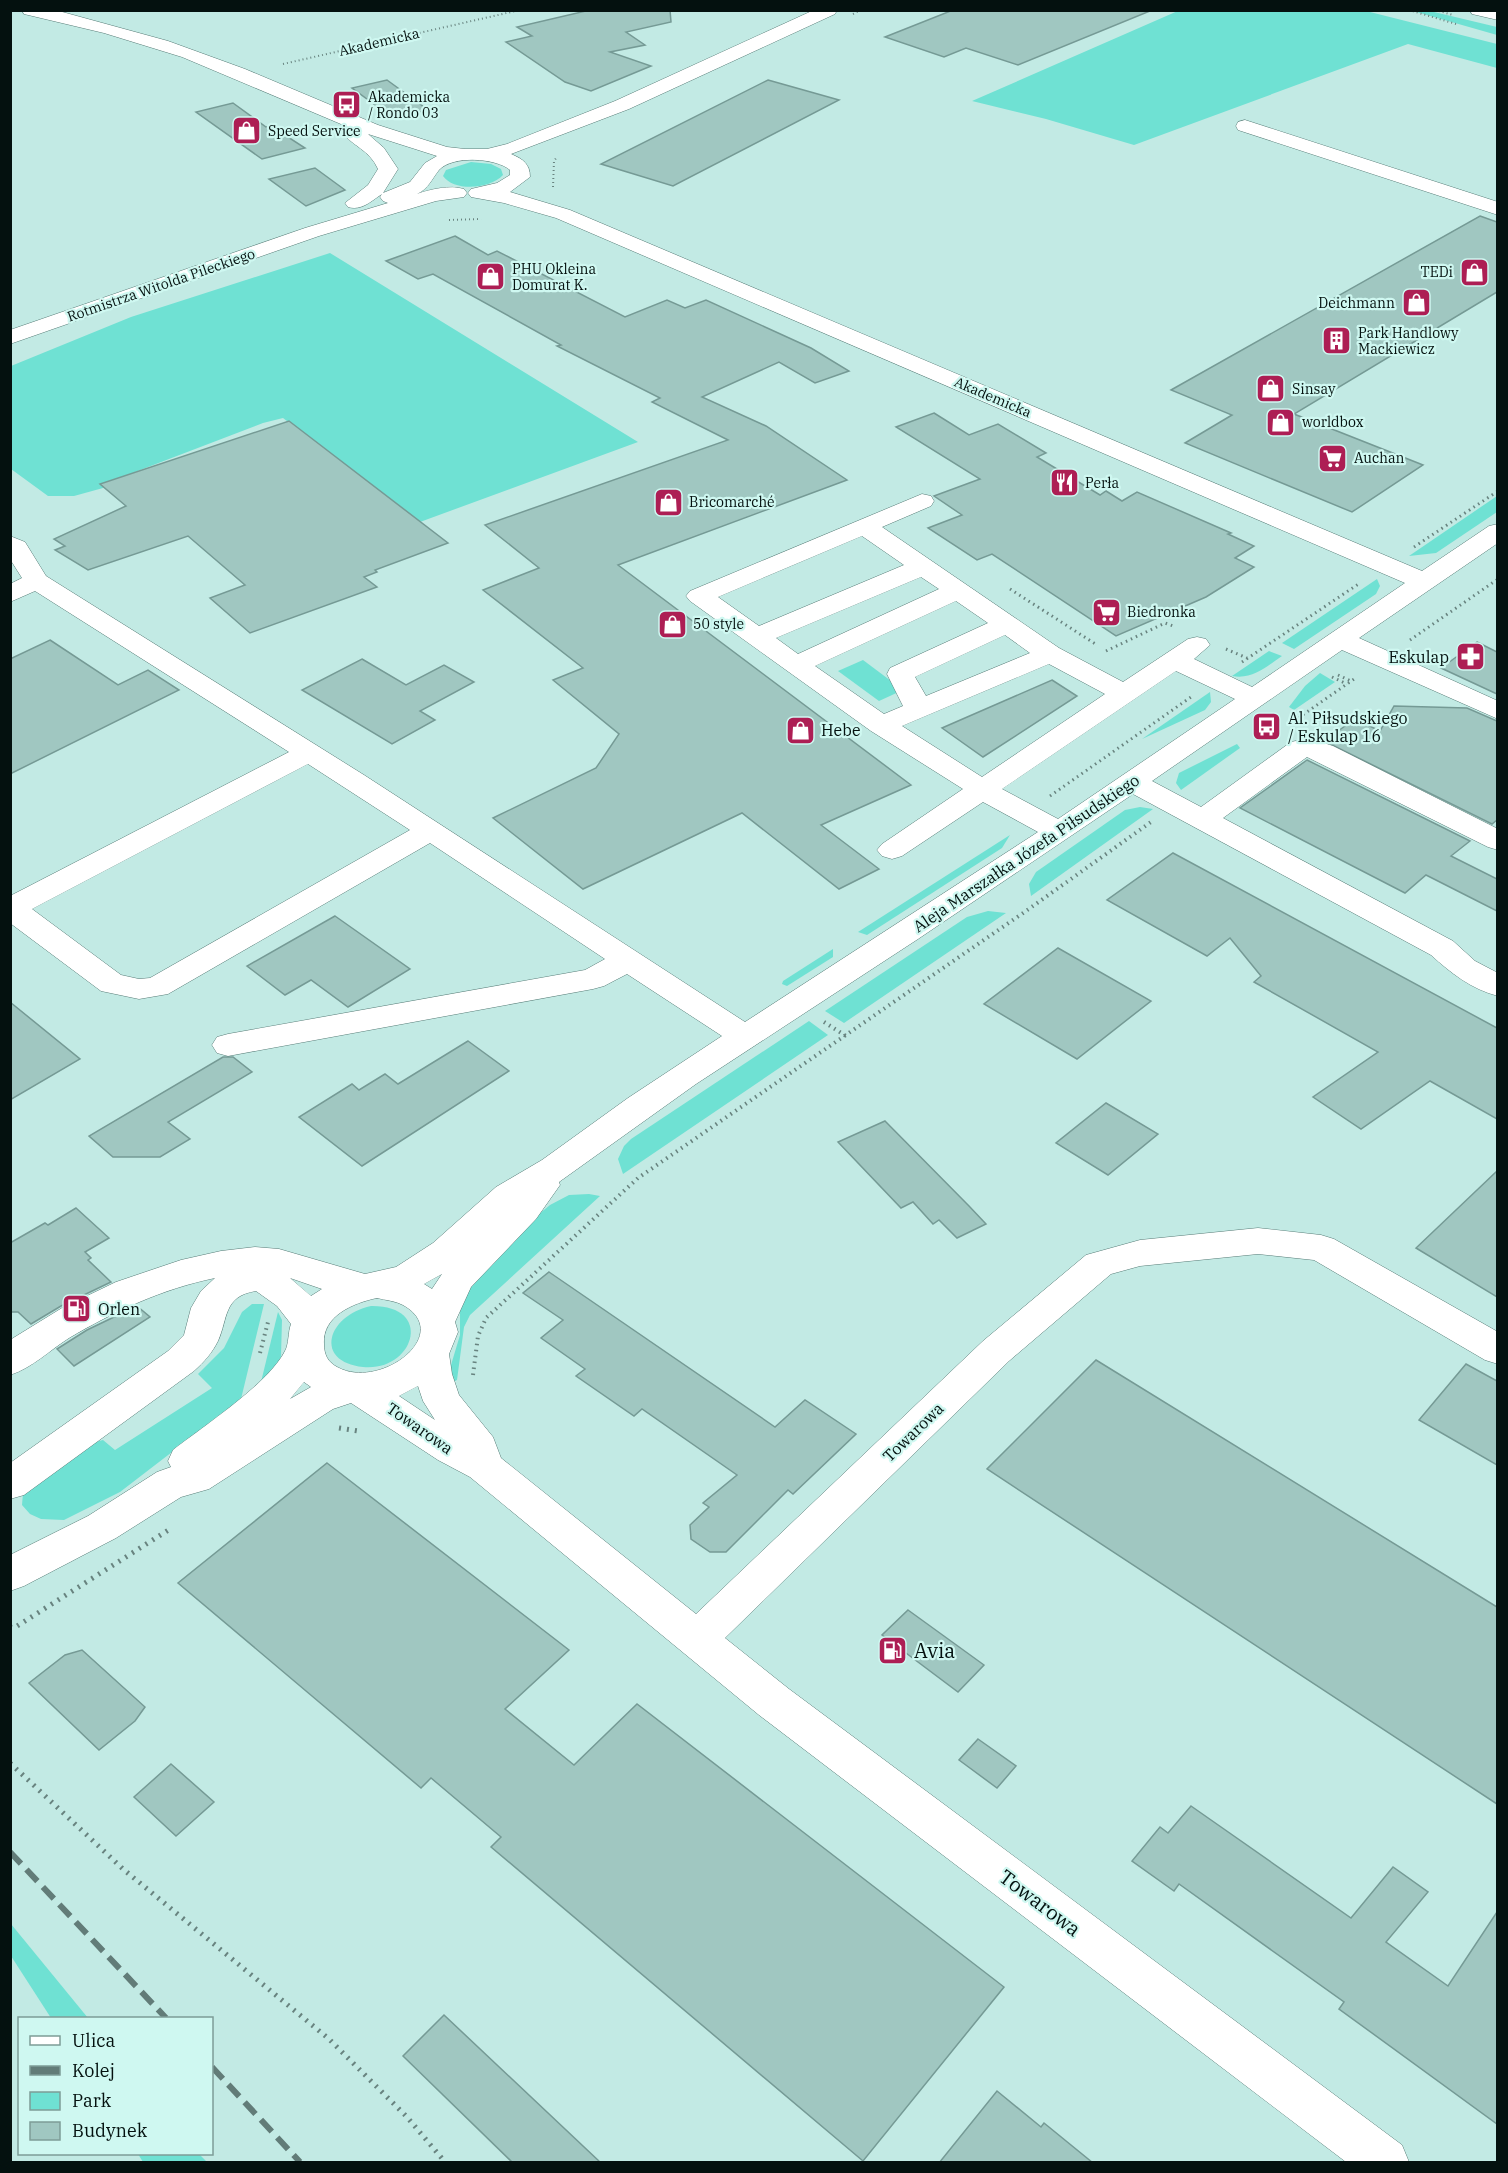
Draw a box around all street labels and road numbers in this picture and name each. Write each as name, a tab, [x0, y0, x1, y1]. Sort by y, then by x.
street label: Akademicka	[337, 24, 421, 60]
street label: Rotmistrza Witolda Pileckiego	[65, 244, 257, 326]
street label: Akademicka	[952, 373, 1035, 421]
street label: Aleja Marszałka Józefa Piłsudskiego	[909, 770, 1143, 936]
street label: Towarowa	[383, 1398, 457, 1458]
street label: Towarowa	[878, 1398, 948, 1466]
street label: Towarowa	[994, 1863, 1087, 1942]

